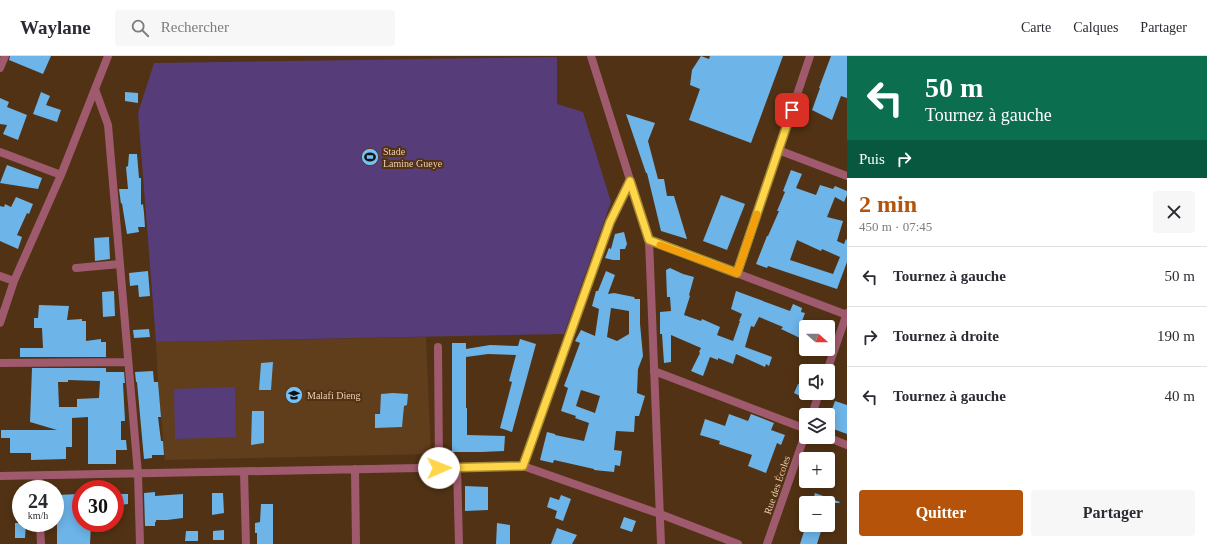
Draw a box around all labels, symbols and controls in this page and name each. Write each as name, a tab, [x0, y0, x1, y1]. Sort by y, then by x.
search box	[115, 10, 395, 46]
text: Waylane	[20, 17, 91, 38]
icon: search	[129, 17, 151, 39]
text: Rechercher	[161, 19, 229, 35]
text: Carte	[1021, 20, 1051, 35]
text: Calques	[1073, 20, 1118, 35]
text: Partager	[1140, 20, 1187, 35]
icon: left	[859, 72, 911, 124]
text: 50 m	[925, 72, 983, 103]
pin	[775, 93, 809, 127]
icon: arrive	[781, 99, 803, 121]
text: Tournez à gauche	[925, 105, 1052, 125]
place label: Stade Lamine Gueye	[383, 146, 443, 169]
sports icon: Stade Lamine Gueye	[360, 147, 380, 167]
icon: right	[893, 148, 915, 170]
text: Puis	[859, 151, 885, 167]
text: 2 min	[859, 191, 917, 217]
button: close	[1153, 191, 1195, 233]
text: 450 m · 07:45	[859, 219, 932, 234]
icon: left	[859, 266, 881, 288]
text: Tournez à gauche	[893, 268, 1006, 284]
text: 50 m	[1165, 268, 1195, 284]
north arrow	[799, 320, 835, 356]
map controls	[799, 320, 835, 532]
icon: right	[859, 326, 881, 348]
text: Tournez à droite	[893, 328, 999, 344]
text: 190 m	[1157, 328, 1195, 344]
button: sound	[799, 364, 835, 400]
school or university icon: Malafi Dieng	[284, 385, 304, 405]
icon: left	[859, 386, 881, 408]
text: Tournez à gauche	[893, 388, 1006, 404]
text: 40 m	[1165, 388, 1195, 404]
place label: Malafi Dieng	[307, 390, 361, 401]
button: layers	[799, 408, 835, 444]
position arrow	[418, 447, 460, 489]
button: +	[799, 452, 835, 488]
street label: Rue des Écoles	[762, 454, 792, 516]
speed limit sign: 30	[72, 480, 124, 532]
text: 24	[28, 490, 48, 512]
button: Quitter	[859, 490, 1023, 536]
button: Partager	[1031, 490, 1195, 536]
button: −	[799, 496, 835, 532]
text: km/h	[28, 510, 48, 521]

